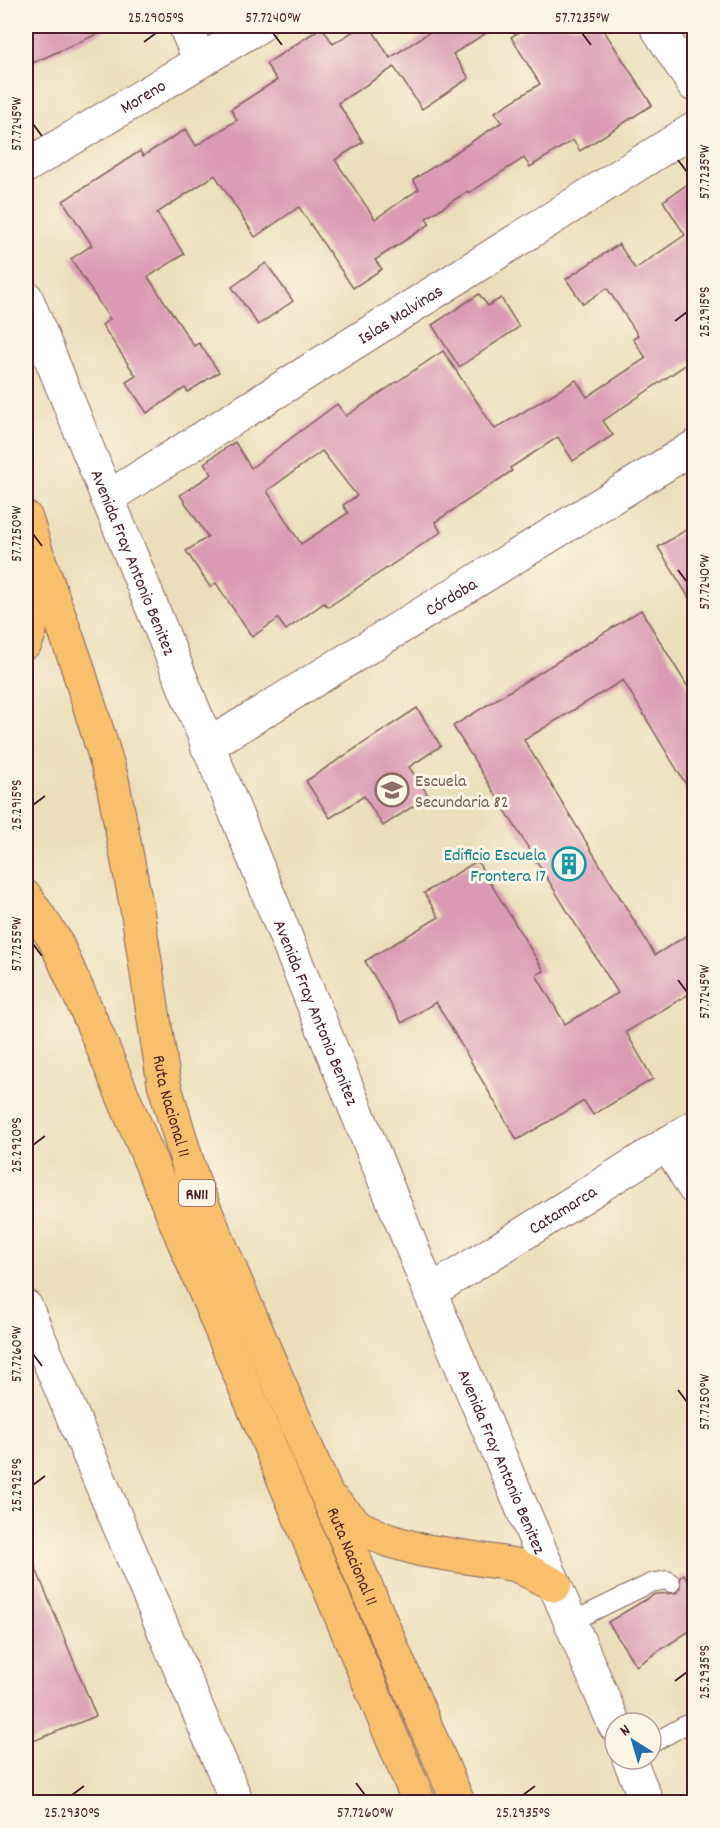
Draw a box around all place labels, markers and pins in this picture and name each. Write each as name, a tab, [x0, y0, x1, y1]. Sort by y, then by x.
place label: Escuela Secundaria 82	[415, 770, 509, 816]
school or university icon: Escuela Secundaria 82	[374, 772, 410, 808]
place label: Edificio Escuela Frontera 17	[444, 844, 547, 890]
building icon: Edificio Escuela Frontera 17	[551, 846, 587, 882]

